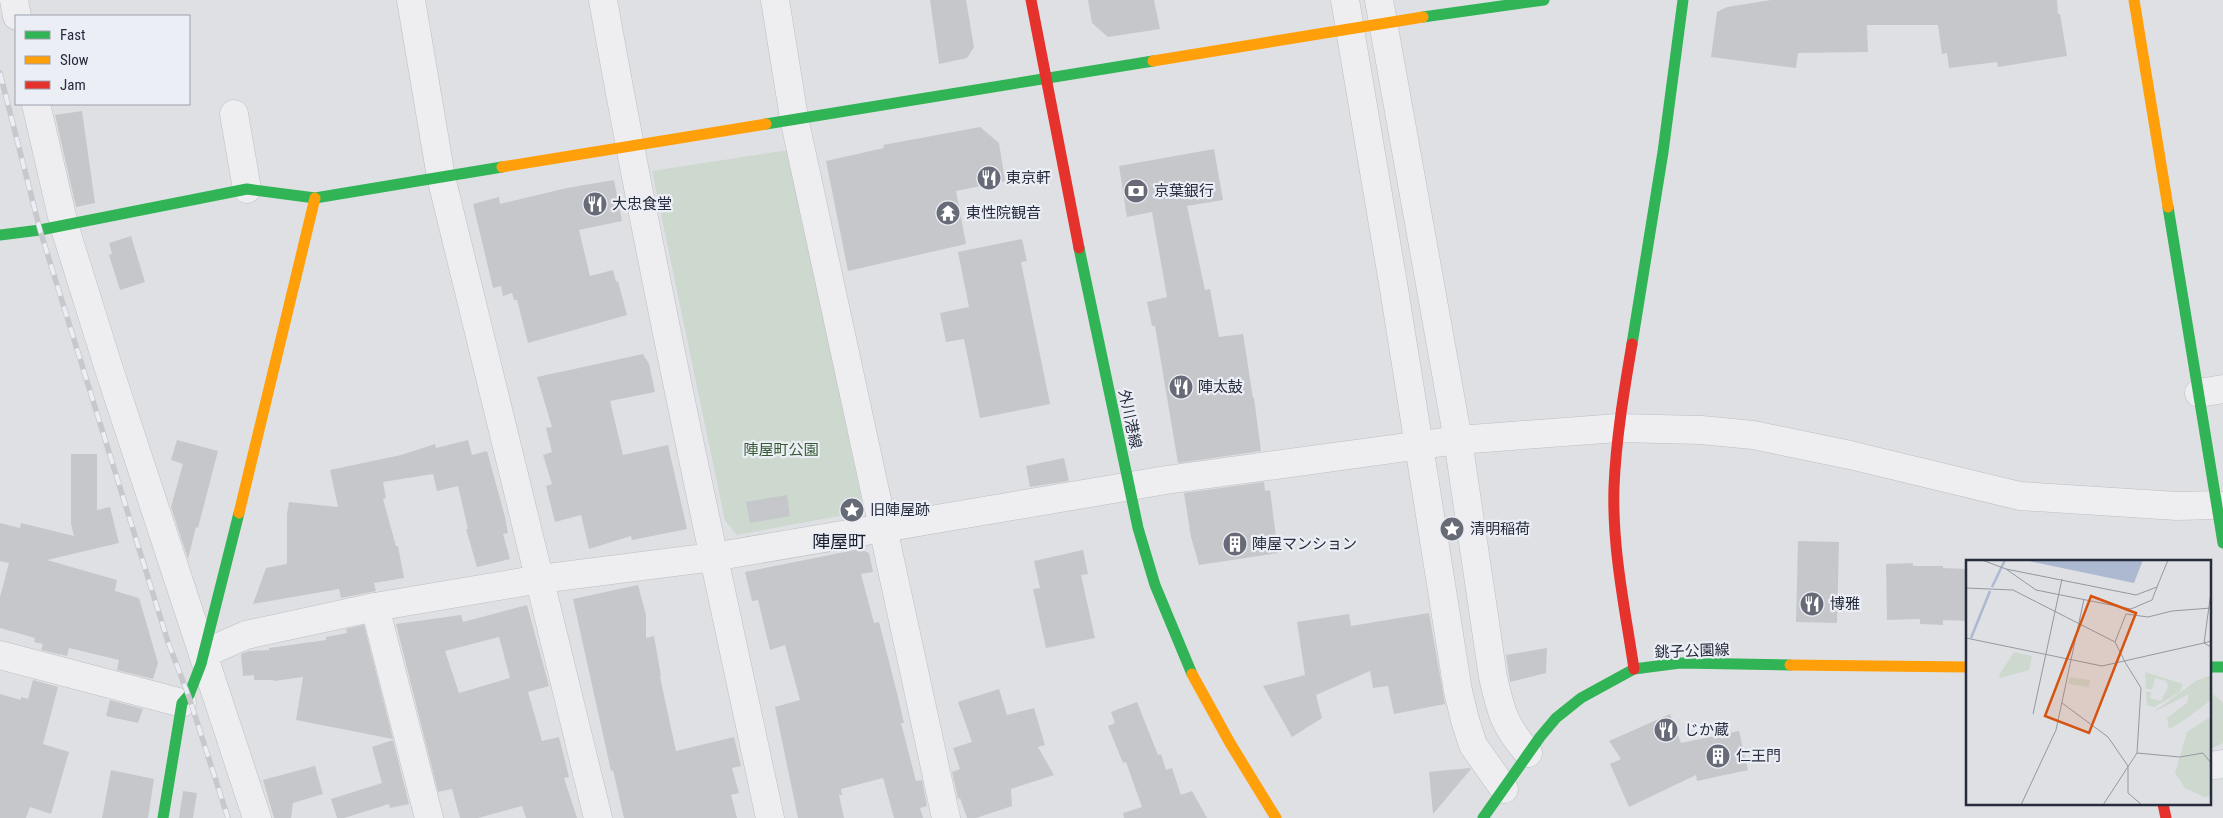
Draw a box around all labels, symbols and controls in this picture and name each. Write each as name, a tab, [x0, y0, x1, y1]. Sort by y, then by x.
legend	[15, 15, 190, 105]
text: Fast	[60, 26, 85, 44]
text: Slow	[60, 51, 89, 69]
text: Jam	[60, 76, 86, 94]
restaurant icon: 東京軒	[976, 165, 1002, 191]
place label: 東京軒	[1006, 169, 1051, 187]
bank icon: 京葉銀行	[1123, 178, 1149, 204]
place label: 京葉銀行	[1154, 182, 1214, 200]
restaurant icon: 大忠食堂	[582, 191, 608, 217]
place label: 大忠食堂	[612, 195, 672, 213]
temple icon: 東性院観音	[935, 200, 961, 226]
place label: 東性院観音	[966, 204, 1041, 222]
restaurant icon: 陣太鼓	[1168, 374, 1194, 400]
place label: 陣太鼓	[1198, 378, 1243, 396]
street label: 外川港線	[1115, 388, 1145, 450]
park label: 陣屋町公園	[743, 441, 819, 459]
place icon: 旧陣屋跡	[839, 497, 865, 523]
place label: 旧陣屋跡	[870, 501, 930, 519]
place icon: 清明稲荷	[1439, 516, 1465, 542]
place label: 清明稲荷	[1470, 520, 1530, 538]
district label: 陣屋町	[812, 531, 866, 552]
building icon: 陣屋マンション	[1222, 531, 1248, 557]
place label: 陣屋マンション	[1252, 535, 1357, 553]
inset map	[1966, 560, 2210, 806]
restaurant icon: 博雅	[1799, 591, 1825, 617]
place label: 博雅	[1830, 595, 1860, 613]
street label: 銚子公園線	[1654, 641, 1730, 661]
restaurant icon: じか蔵	[1653, 717, 1679, 743]
place label: じか蔵	[1684, 721, 1729, 739]
building icon: 仁王門	[1705, 743, 1731, 769]
place label: 仁王門	[1736, 747, 1781, 765]

